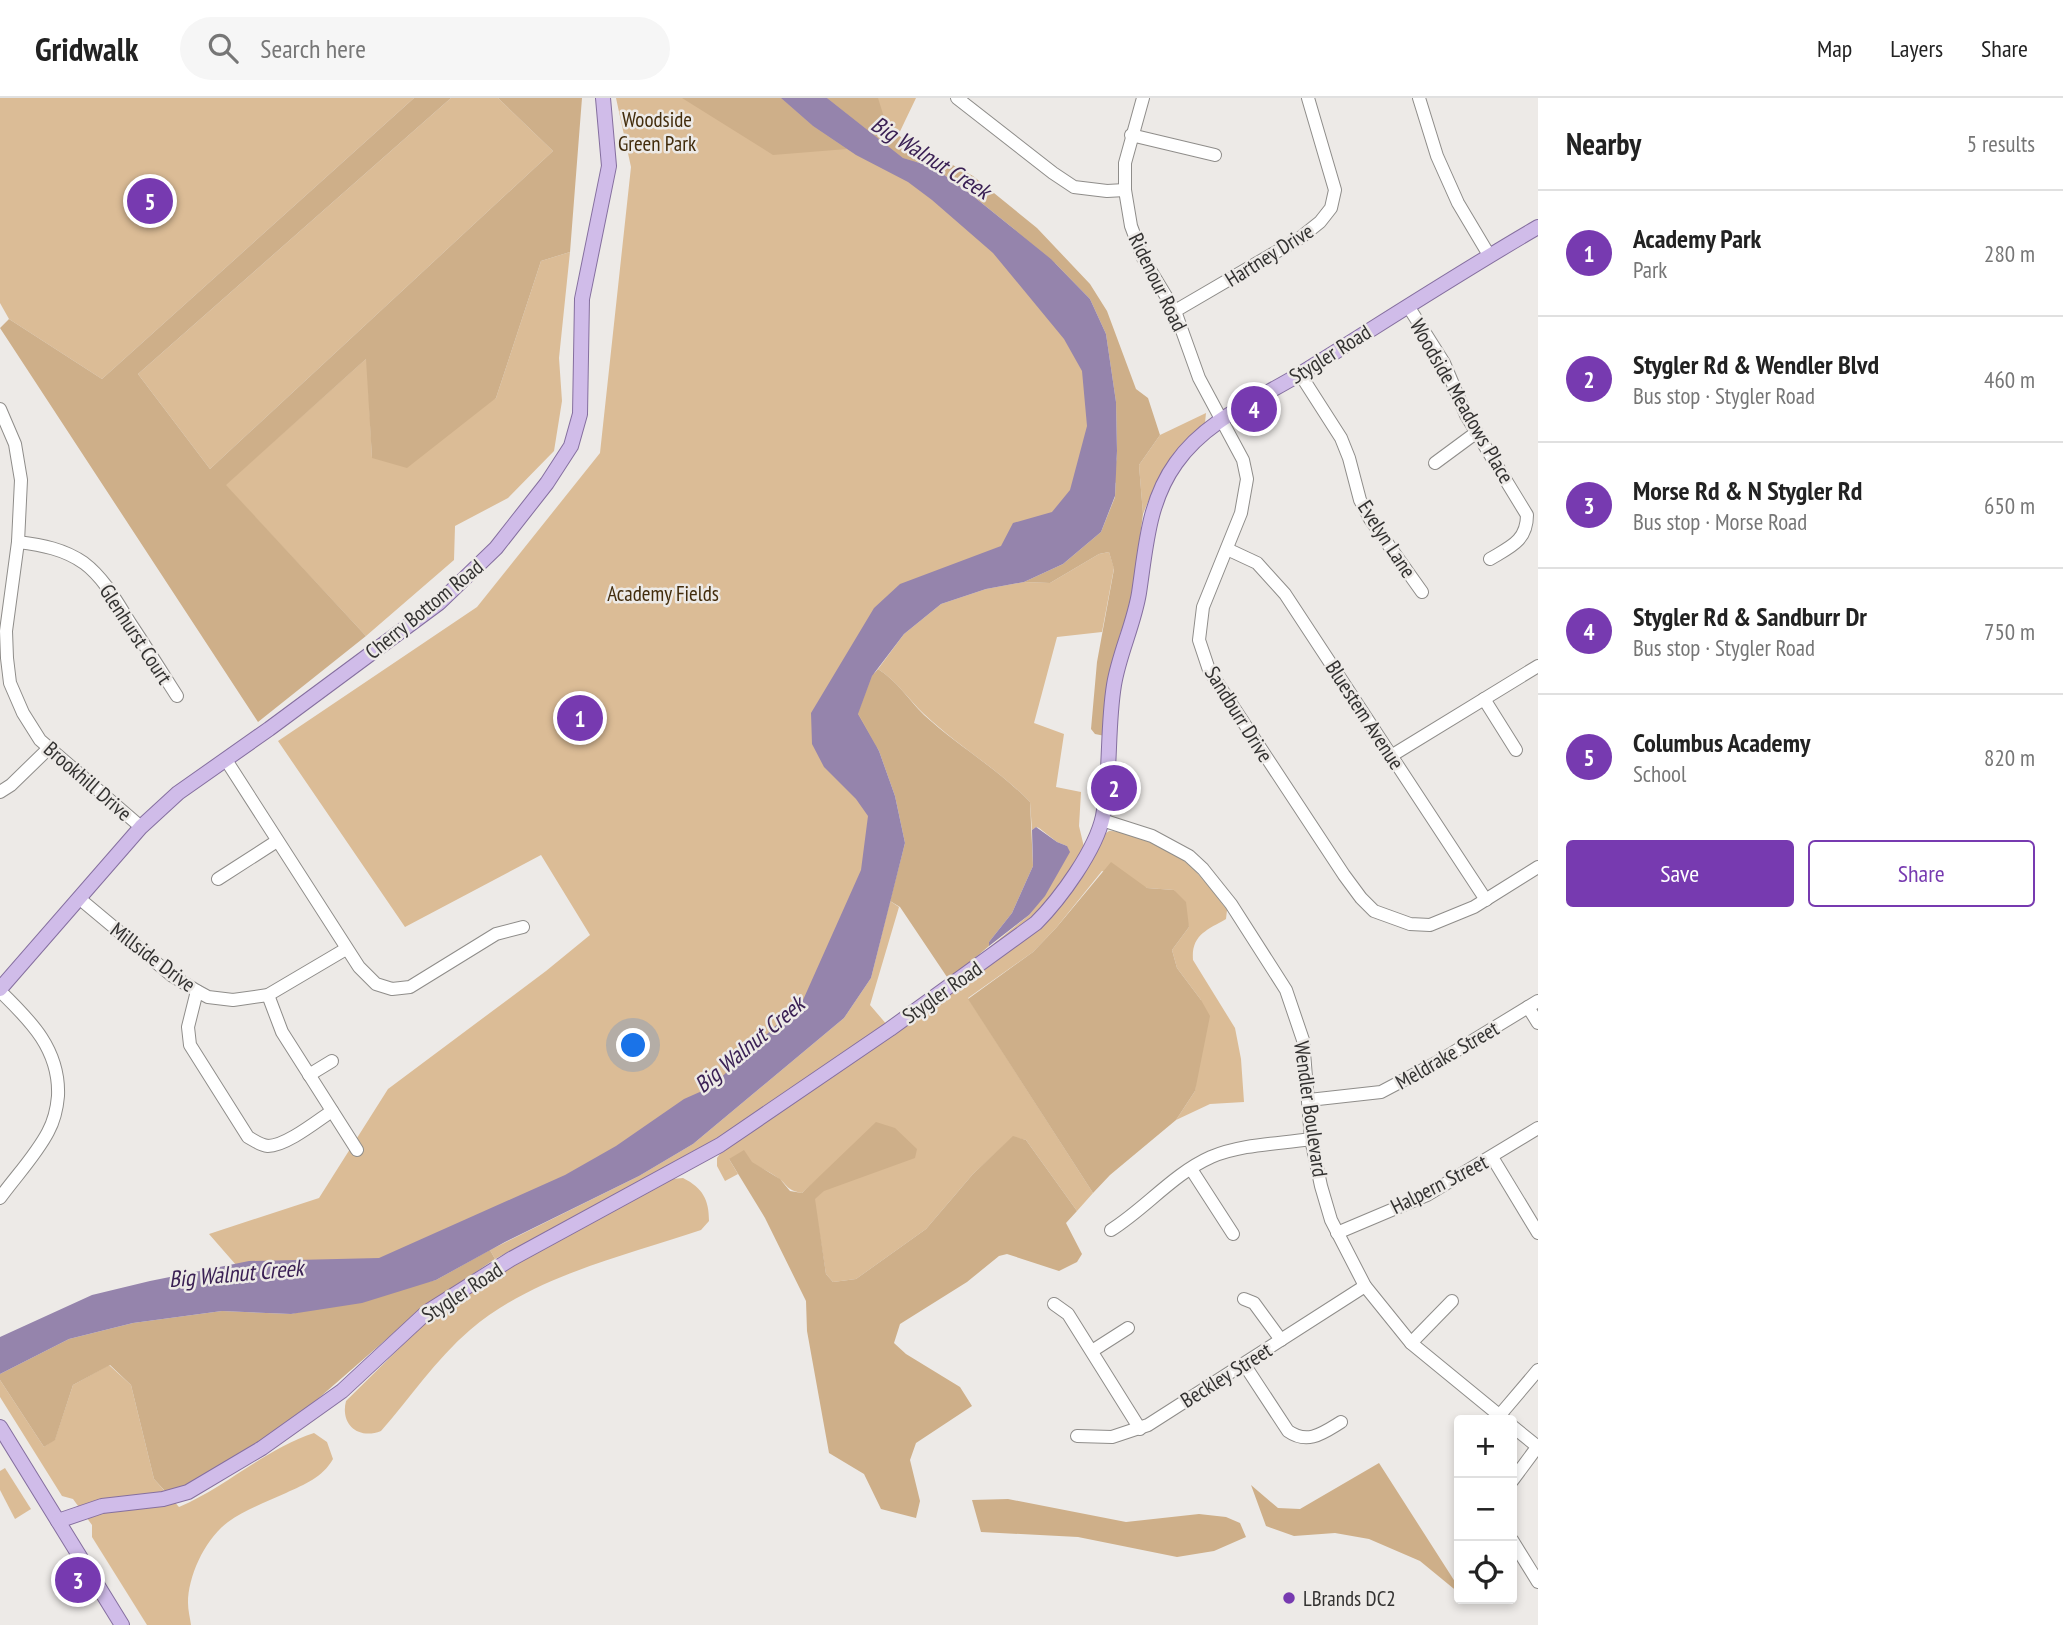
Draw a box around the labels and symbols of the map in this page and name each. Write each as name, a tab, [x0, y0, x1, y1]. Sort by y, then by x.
park label: Woodside Green Park	[618, 106, 696, 157]
water label: Big Walnut Creek	[866, 109, 999, 207]
pin: 5	[127, 175, 173, 227]
street label: Hartney Drive	[1220, 217, 1318, 293]
street label: Ridenour Road	[1123, 229, 1193, 335]
street label: Woodside Meadows Place	[1404, 314, 1520, 488]
street label: Stygler Road	[1284, 318, 1376, 390]
pin: 4	[1231, 383, 1277, 435]
street label: Evelyn Lane	[1352, 495, 1422, 583]
street label: Cherry Bottom Road	[359, 553, 489, 665]
street label: Glenhurst Court	[94, 579, 178, 689]
park label: Academy Fields	[607, 580, 719, 607]
street label: Bluestem Avenue	[1320, 655, 1410, 775]
street label: Sandburr Drive	[1199, 661, 1279, 767]
pin: 1	[557, 692, 603, 744]
street label: Brookhill Drive	[38, 735, 138, 827]
pin: 2	[1091, 762, 1137, 814]
street label: Millside Drive	[105, 916, 201, 998]
street label: Stygler Road	[897, 955, 987, 1029]
water label: Big Walnut Creek	[688, 988, 812, 1099]
street label: Meldrake Street	[1391, 1015, 1504, 1095]
your location	[616, 1028, 650, 1062]
street label: Wendler Boulevard	[1288, 1039, 1334, 1179]
street label: Halpern Street	[1386, 1148, 1492, 1220]
water label: Big Walnut Creek	[167, 1252, 308, 1293]
street label: Stygler Road	[416, 1256, 508, 1328]
street label: Beckley Street	[1175, 1336, 1277, 1414]
pin: 3	[55, 1554, 101, 1606]
place label: LBrands DC2	[1303, 1585, 1396, 1612]
marker: LBrands DC2	[1281, 1590, 1297, 1606]

